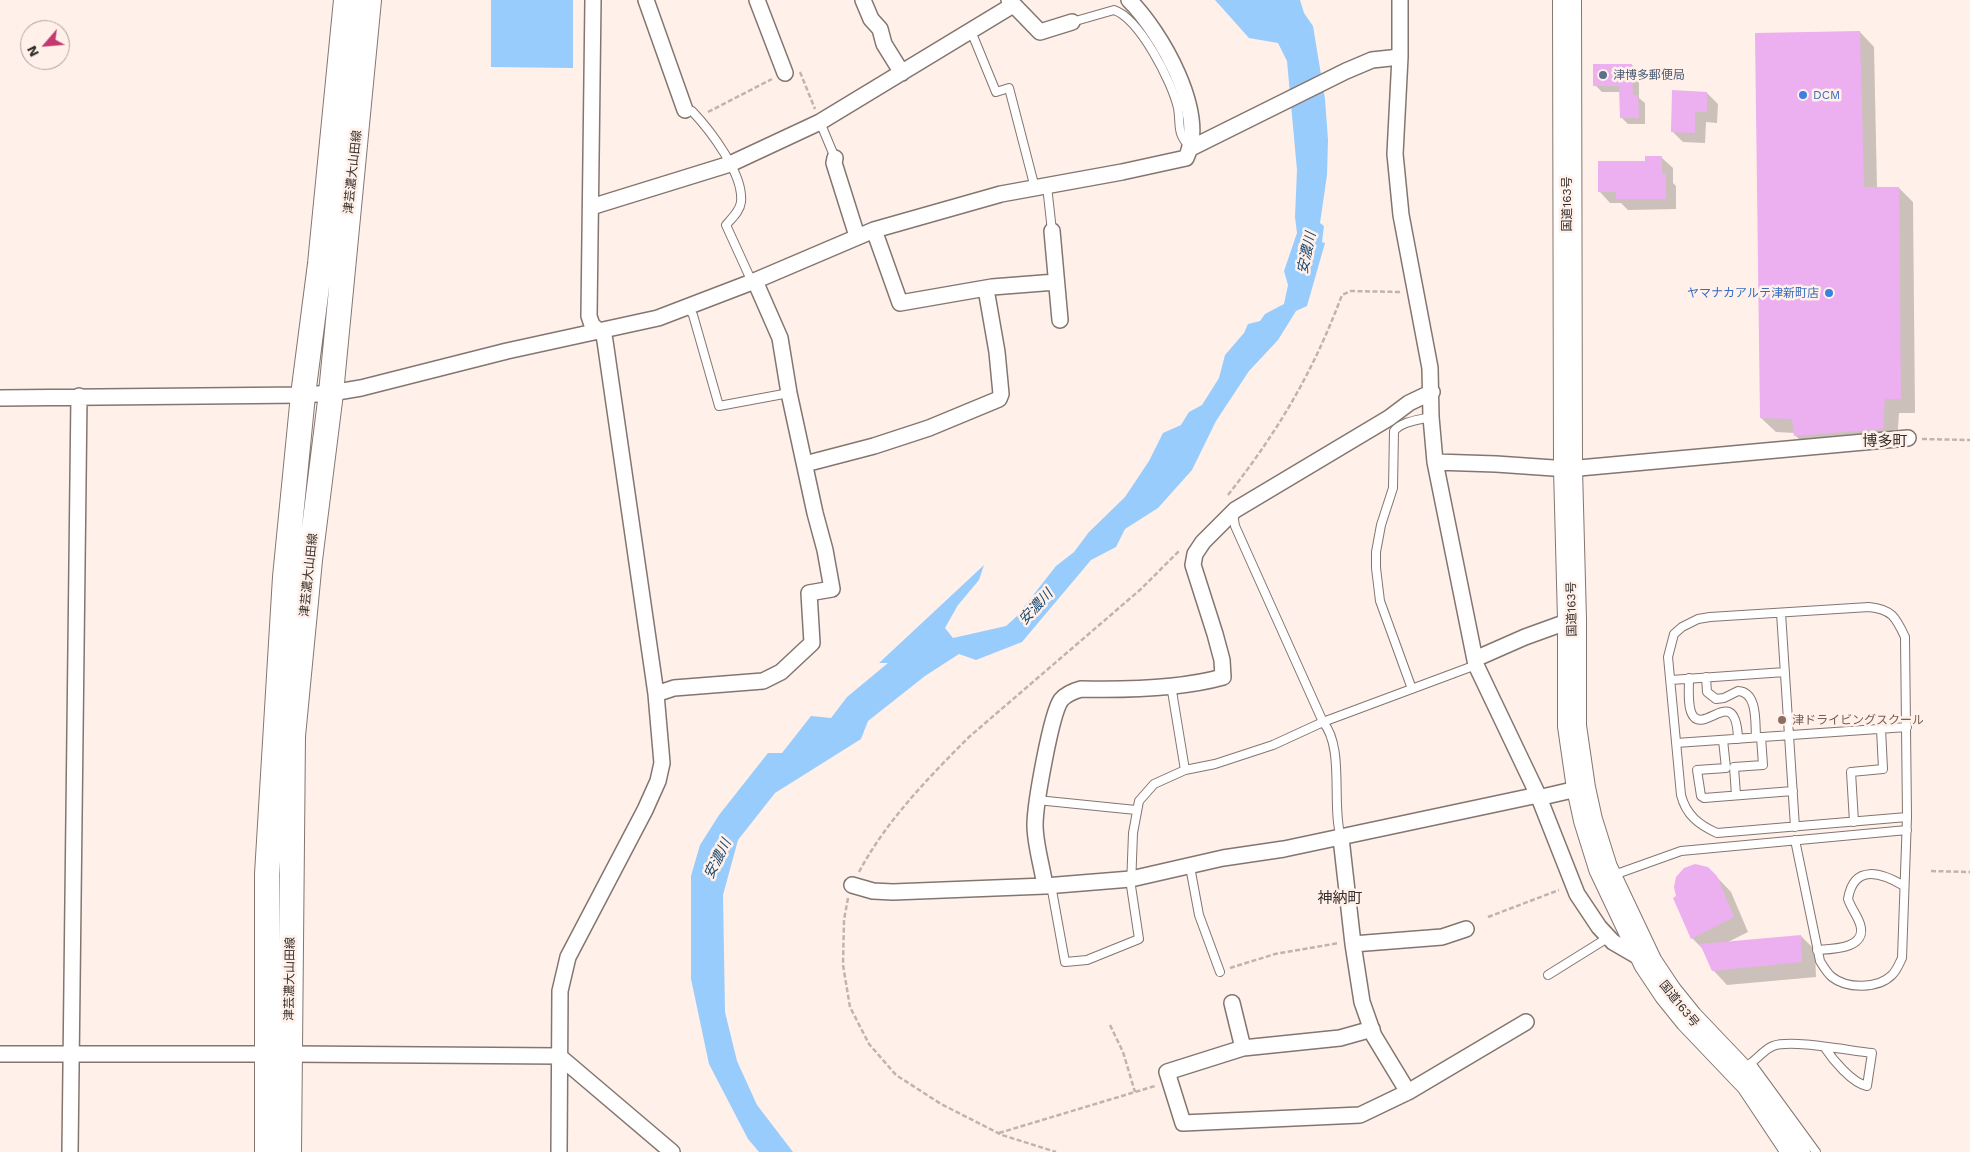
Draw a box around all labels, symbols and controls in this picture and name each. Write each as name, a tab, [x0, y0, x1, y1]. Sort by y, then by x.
north arrow	[20, 20, 70, 70]
text: N	[23, 43, 42, 60]
place label: 津博多郵便局	[1613, 68, 1685, 82]
marker: 津博多郵便局	[1597, 69, 1609, 81]
place label: DCM	[1813, 88, 1840, 102]
marker: DCM	[1797, 89, 1809, 101]
street label: 津芸濃大山田線	[341, 129, 365, 215]
street label: 国道163号	[1560, 177, 1574, 231]
water label: 安濃川	[1294, 231, 1320, 275]
place label: ヤマナカアルテ津新町店	[1687, 286, 1819, 300]
marker: ヤマナカアルテ津新町店	[1823, 287, 1835, 299]
district label: 博多町	[1863, 433, 1907, 451]
street label: 津芸濃大山田線	[297, 532, 321, 618]
street label: 国道163号	[1564, 581, 1580, 637]
water label: 安濃川	[1016, 586, 1056, 628]
place label: 津ドライビングスクール	[1792, 713, 1924, 727]
marker: 津ドライビングスクール	[1776, 714, 1788, 726]
water label: 安濃川	[701, 836, 735, 882]
district label: 神納町	[1318, 890, 1362, 908]
street label: 津芸濃大山田線	[282, 937, 298, 1021]
street label: 国道163号	[1656, 978, 1702, 1030]

